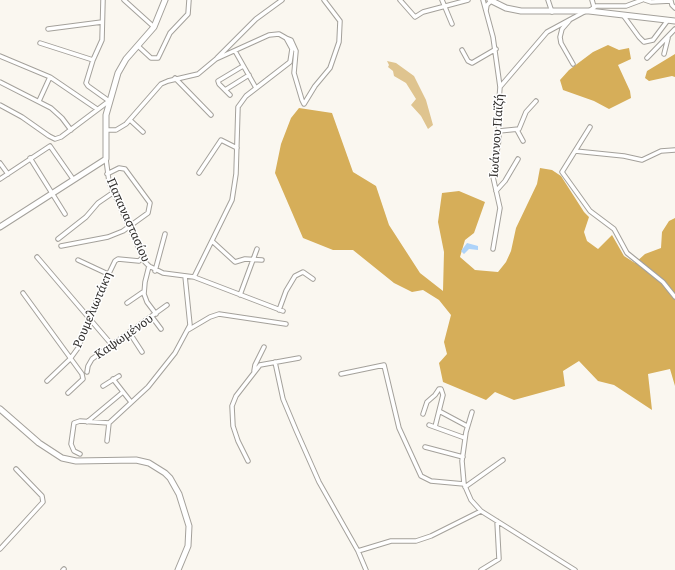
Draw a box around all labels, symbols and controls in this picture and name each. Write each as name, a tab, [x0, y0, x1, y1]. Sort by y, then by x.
street label: Ιωάννου Παϊζή	[487, 94, 507, 178]
street label: Παπαναστασίου	[103, 176, 153, 264]
street label: Ρουμελιωτάκη	[70, 270, 116, 350]
street label: Καψωμένου	[92, 312, 156, 362]

